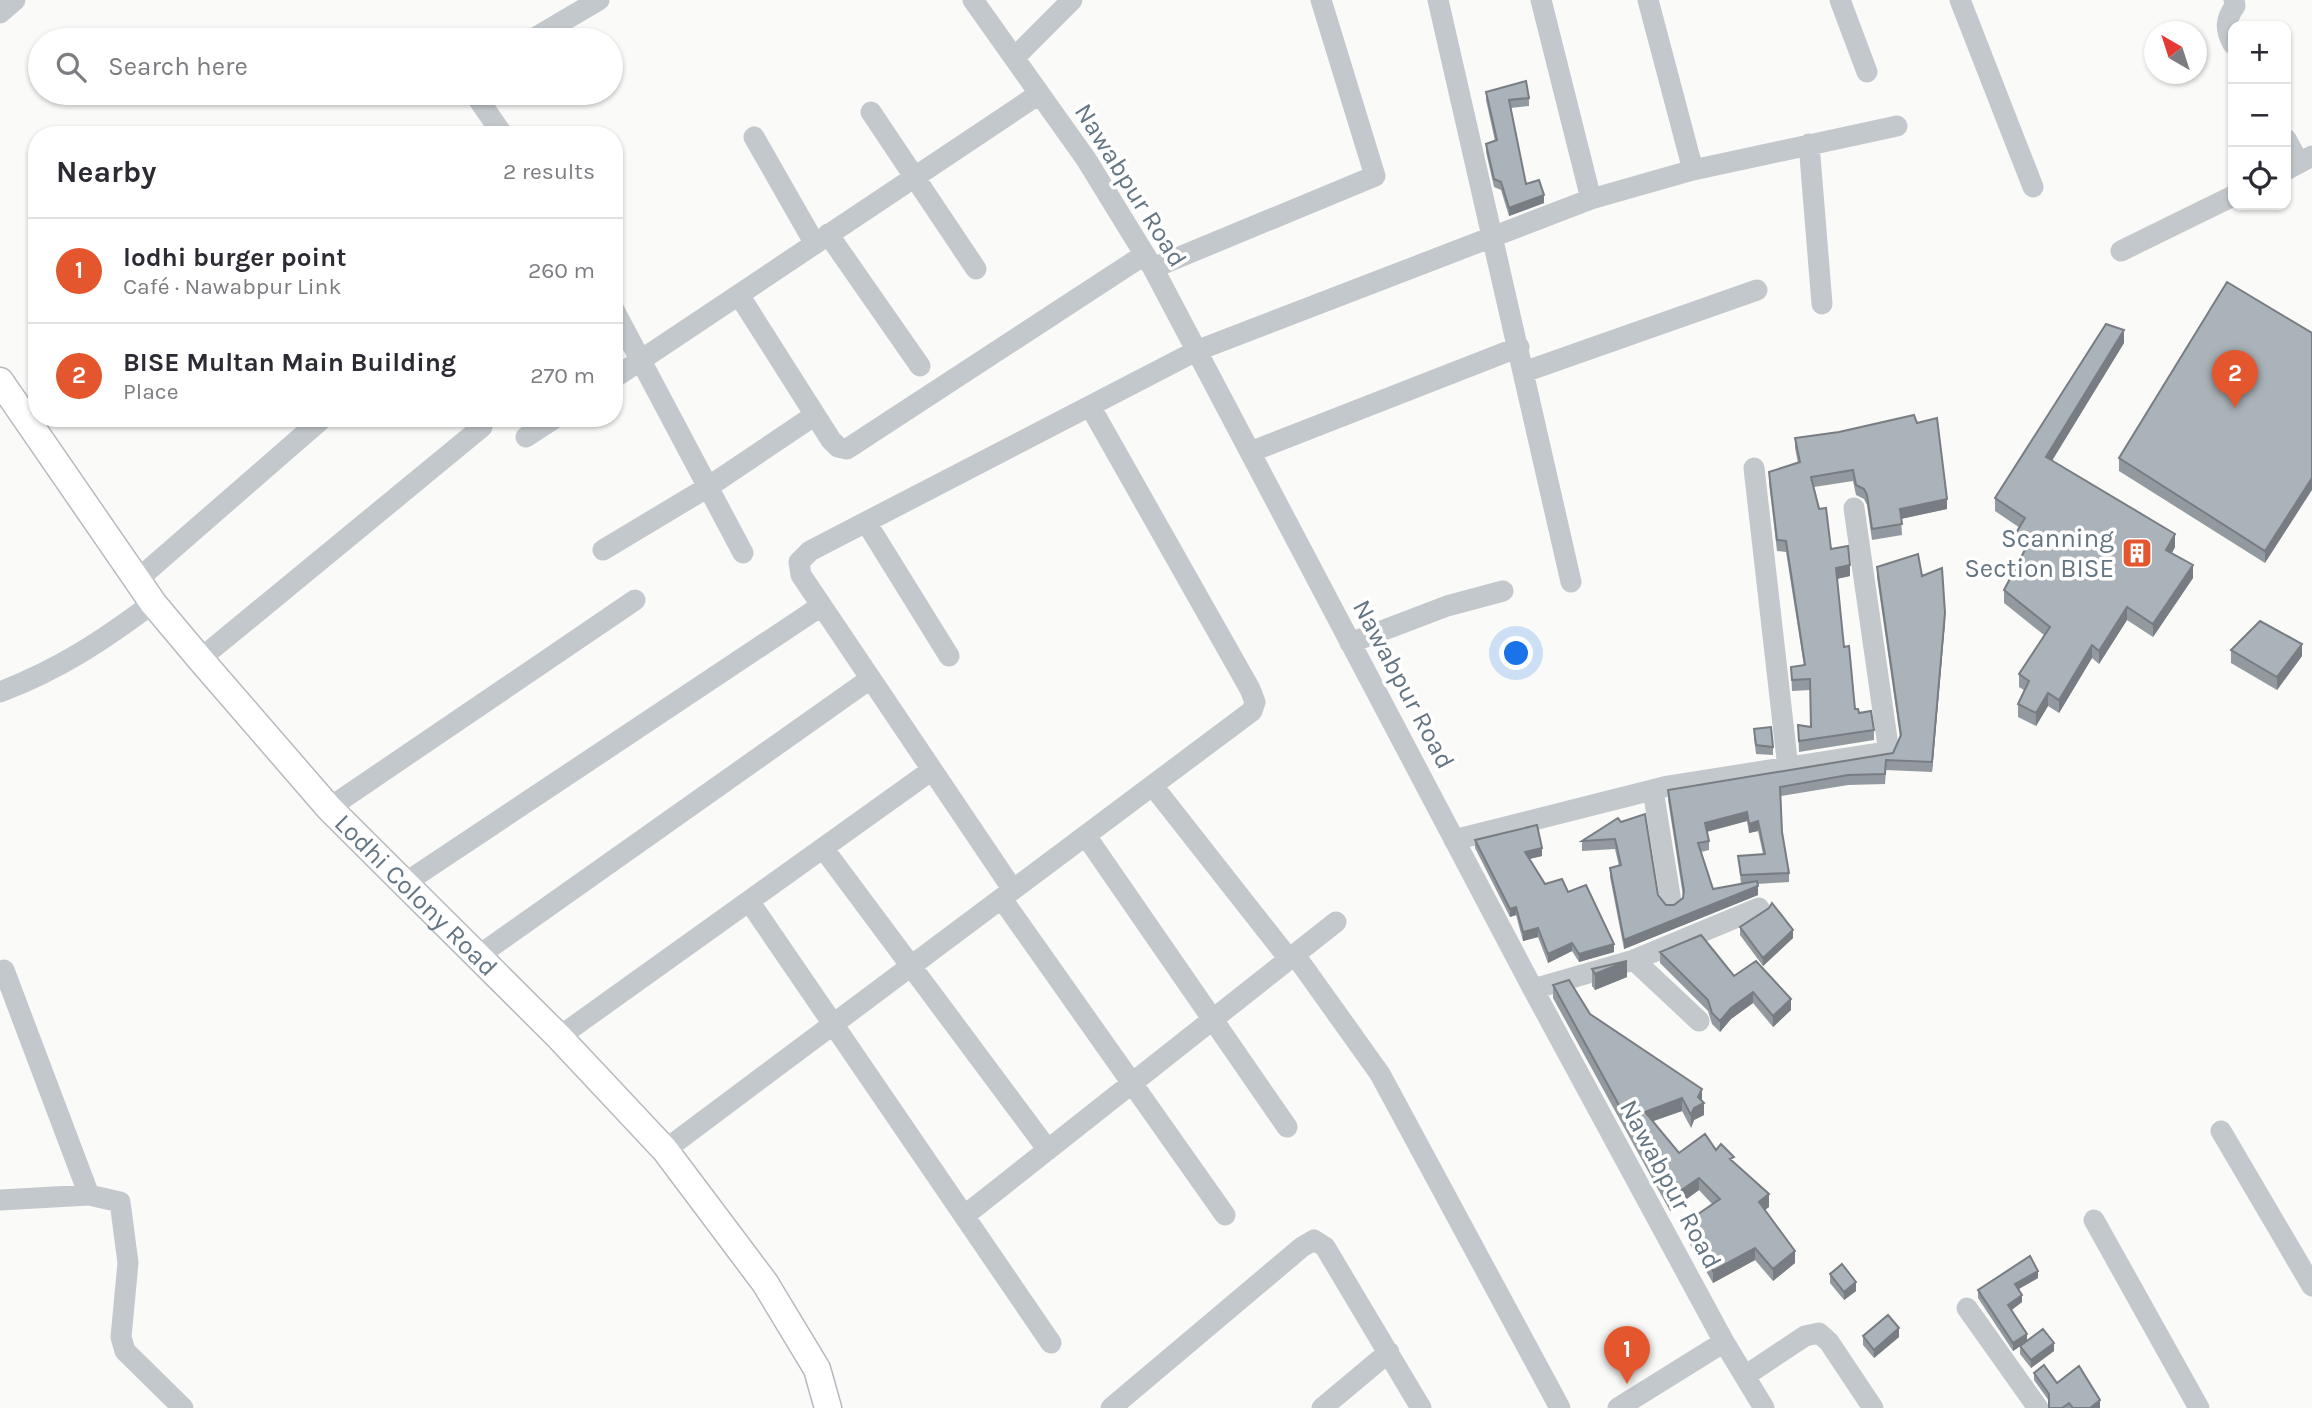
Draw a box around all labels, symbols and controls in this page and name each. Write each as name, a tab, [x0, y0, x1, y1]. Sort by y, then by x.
north arrow	[2144, 21, 2207, 84]
map controls	[2228, 21, 2291, 210]
button: +	[2228, 21, 2291, 84]
search box	[28, 28, 623, 105]
icon: search	[52, 48, 90, 86]
text: Search here	[108, 51, 248, 82]
button: −	[2228, 84, 2291, 147]
street label: Nawabpur Road	[1068, 98, 1193, 273]
button: locate	[2228, 147, 2291, 210]
text: Nearby	[56, 154, 156, 190]
text: 2 results	[503, 158, 595, 185]
text: lodhi burger point	[123, 242, 346, 273]
text: 1	[75, 257, 83, 284]
text: 260 m	[528, 257, 595, 284]
text: Café · Nawabpur Link	[123, 273, 341, 300]
text: BISE Multan Main Building	[123, 347, 456, 378]
pin: 2	[2212, 350, 2258, 408]
text: 2	[72, 362, 86, 389]
text: 270 m	[530, 362, 595, 389]
text: Place	[123, 378, 179, 405]
place label: Scanning Section BISE	[1964, 523, 2114, 584]
building icon: Scanning Section BISE	[2120, 536, 2154, 570]
street label: Nawabpur Road	[1346, 594, 1461, 774]
your location	[1499, 636, 1533, 670]
street label: Lodhi Colony Road	[328, 808, 504, 983]
street label: Nawabpur Road	[1613, 1094, 1728, 1274]
pin: 1	[1604, 1326, 1650, 1384]

